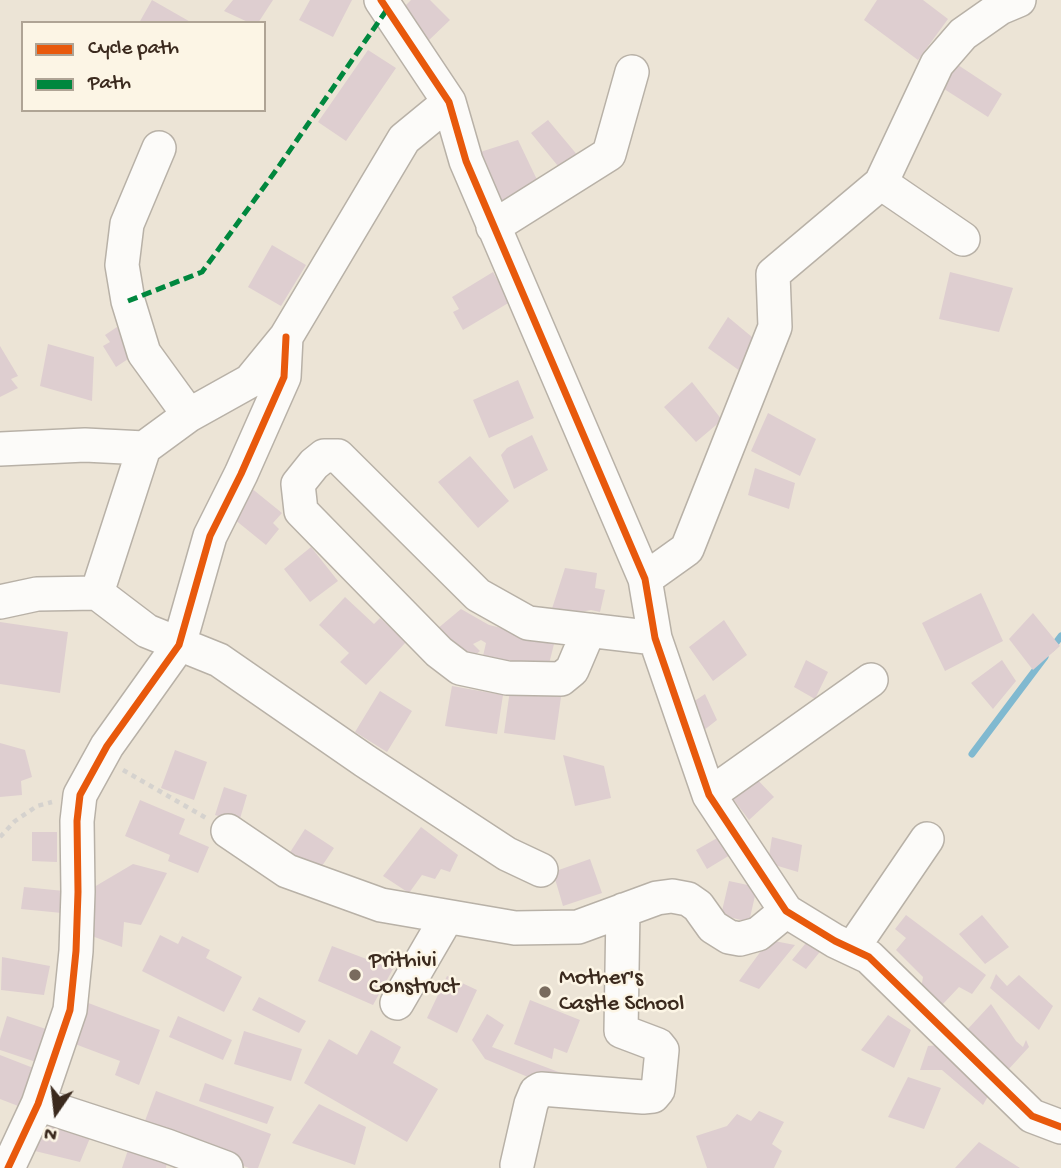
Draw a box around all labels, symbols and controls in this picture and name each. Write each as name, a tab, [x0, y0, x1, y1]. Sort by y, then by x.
legend	[21, 21, 266, 112]
text: Cycle path	[88, 37, 179, 62]
text: Path	[88, 72, 131, 97]
place label: Prithivi Construct	[369, 948, 458, 1002]
place label: Mother's Castle School	[559, 965, 684, 1019]
marker: Prithivi Construct	[347, 967, 363, 983]
marker: Mother's Castle School	[537, 984, 553, 1000]
north arrow	[21, 1077, 91, 1147]
text: N	[42, 1120, 60, 1146]

